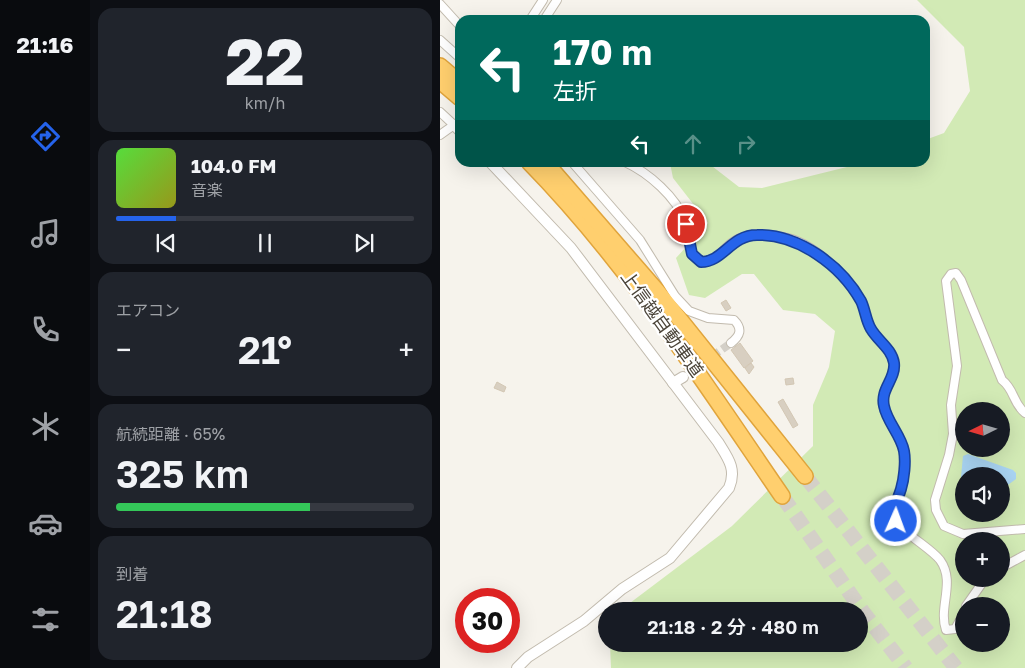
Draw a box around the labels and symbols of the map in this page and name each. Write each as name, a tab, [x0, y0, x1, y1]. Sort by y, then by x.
pin	[665, 203, 707, 245]
street label: 上信越自動車道	[617, 266, 709, 381]
north arrow	[955, 402, 1010, 458]
position arrow	[869, 494, 921, 546]
speed limit sign: 30	[455, 588, 520, 653]

